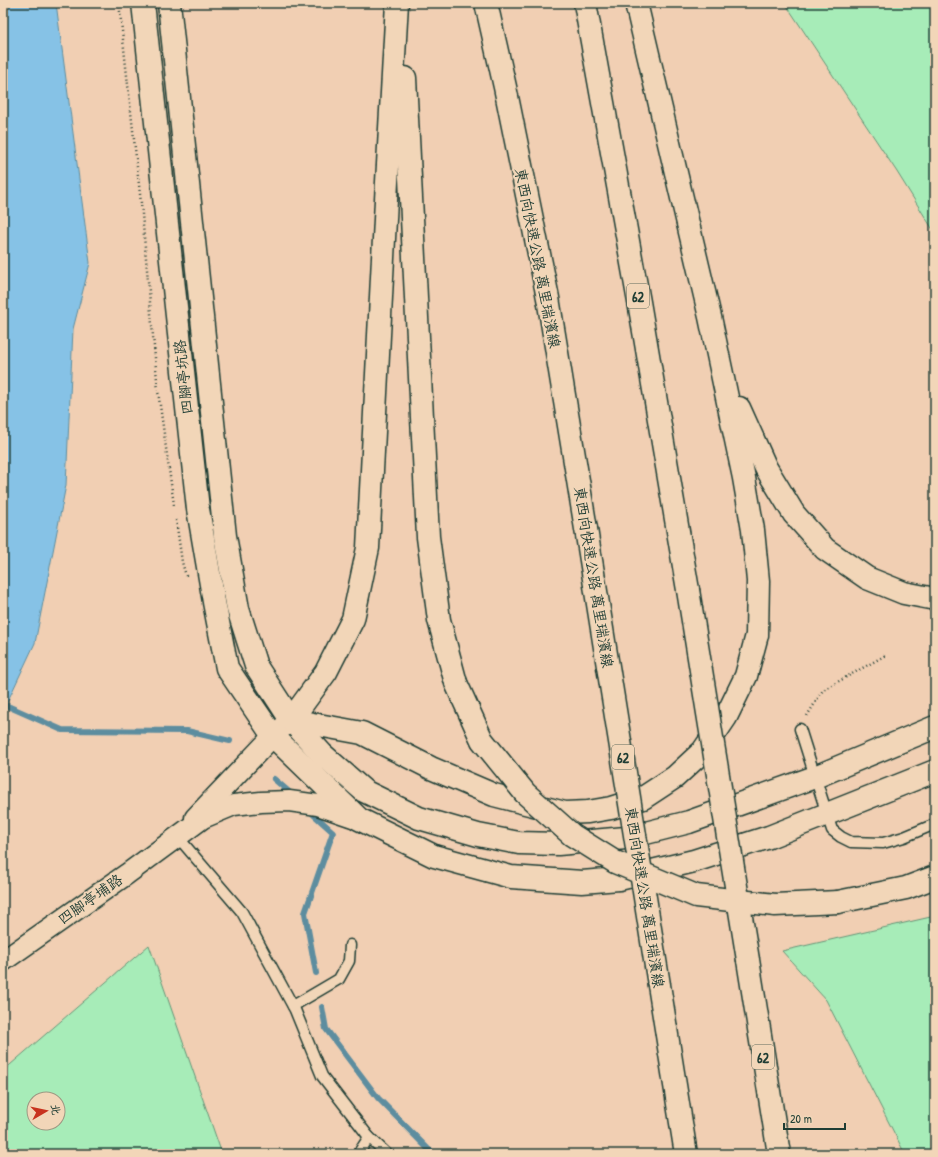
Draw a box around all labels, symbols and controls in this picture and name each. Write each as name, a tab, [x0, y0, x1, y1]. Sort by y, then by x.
street label: 東西向快速公路 萬里瑞濱線	[510, 166, 566, 350]
road number: 62	[627, 284, 649, 308]
street label: 四腳亭坑路	[169, 339, 197, 415]
street label: 東西向快速公路 萬里瑞濱線	[569, 485, 619, 669]
road number: 62	[612, 745, 634, 769]
street label: 東西向快速公路 萬里瑞濱線	[620, 805, 670, 989]
street label: 四腳亭埔路	[53, 869, 127, 929]
road number: 62	[752, 1045, 774, 1069]
north arrow	[26, 1091, 66, 1131]
text: 北	[48, 1103, 64, 1116]
scale bar	[784, 1105, 845, 1131]
text: 20 m	[790, 1110, 812, 1127]

